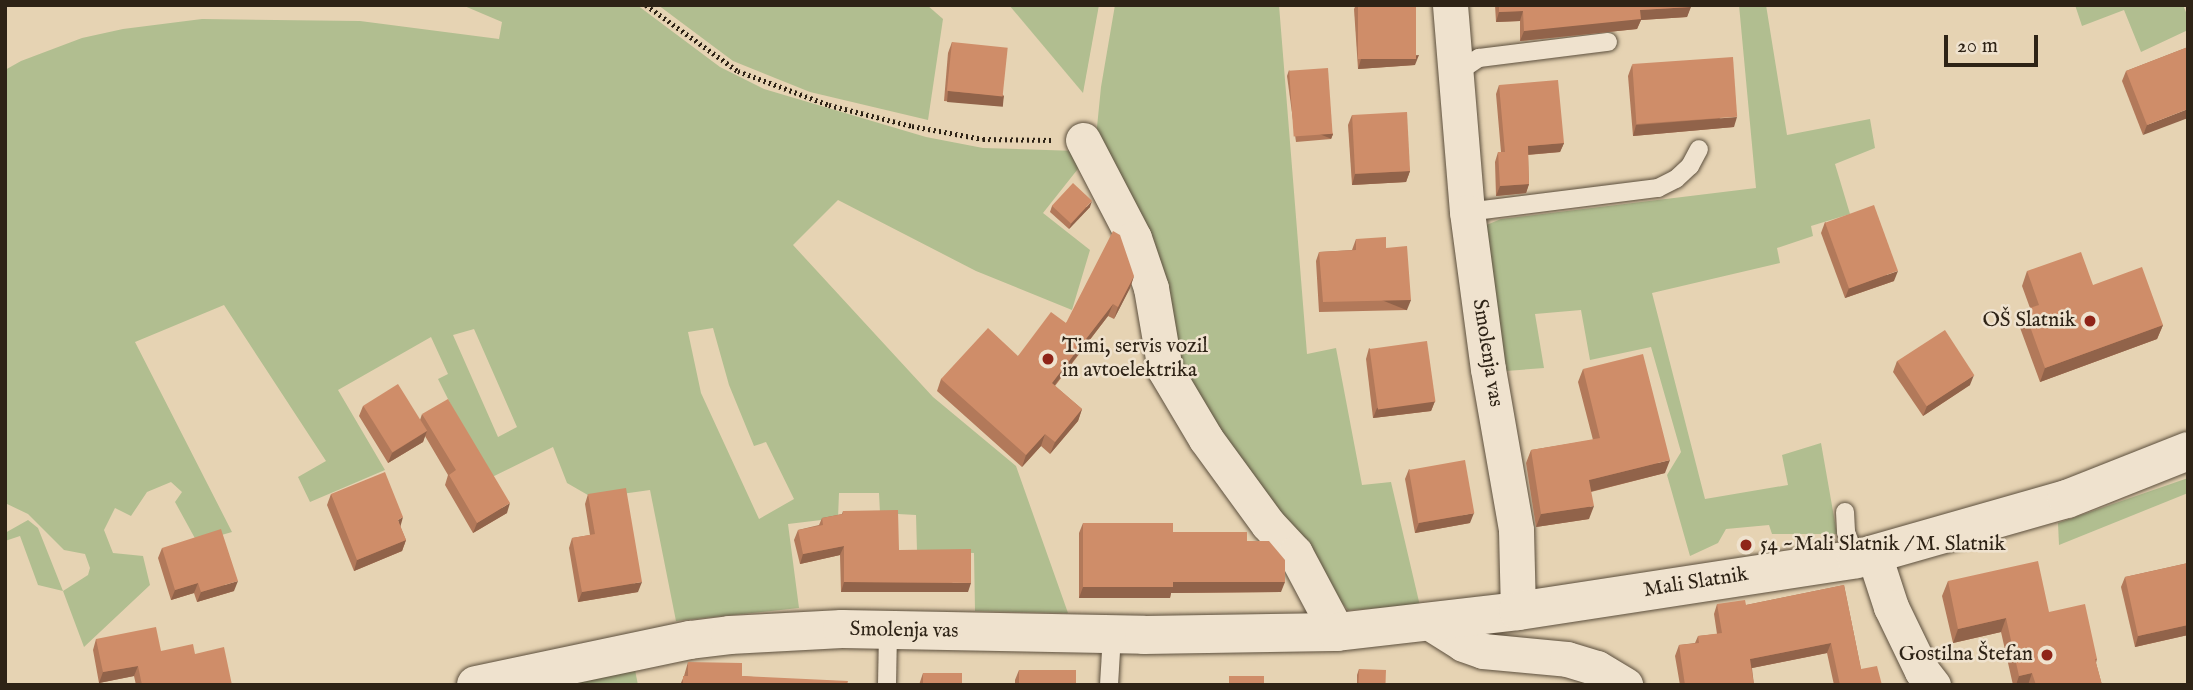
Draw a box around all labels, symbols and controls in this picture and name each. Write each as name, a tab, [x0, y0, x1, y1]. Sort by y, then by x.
scale bar	[1948, 21, 2042, 65]
text: 20 m	[1957, 33, 1998, 60]
street label: Smolenja vas	[1466, 297, 1508, 409]
place label: OŠ Slatnik	[1982, 308, 2076, 334]
marker: OŠ Slatnik	[2082, 313, 2098, 329]
place label: Timi, servis vozil in avtoelektrika	[1062, 334, 1208, 384]
marker: Timi, servis vozil in avtoelektrika	[1040, 351, 1056, 367]
place label: 54 ~Mali Slatnik / M. Slatnik	[1760, 532, 2006, 558]
marker: 54 ~Mali Slatnik / M. Slatnik	[1738, 537, 1754, 553]
street label: Mali Slatnik	[1642, 562, 1750, 604]
street label: Smolenja vas	[849, 617, 959, 645]
place label: Gostilna Štefan	[1899, 642, 2033, 668]
marker: Gostilna Štefan	[2039, 647, 2055, 663]

